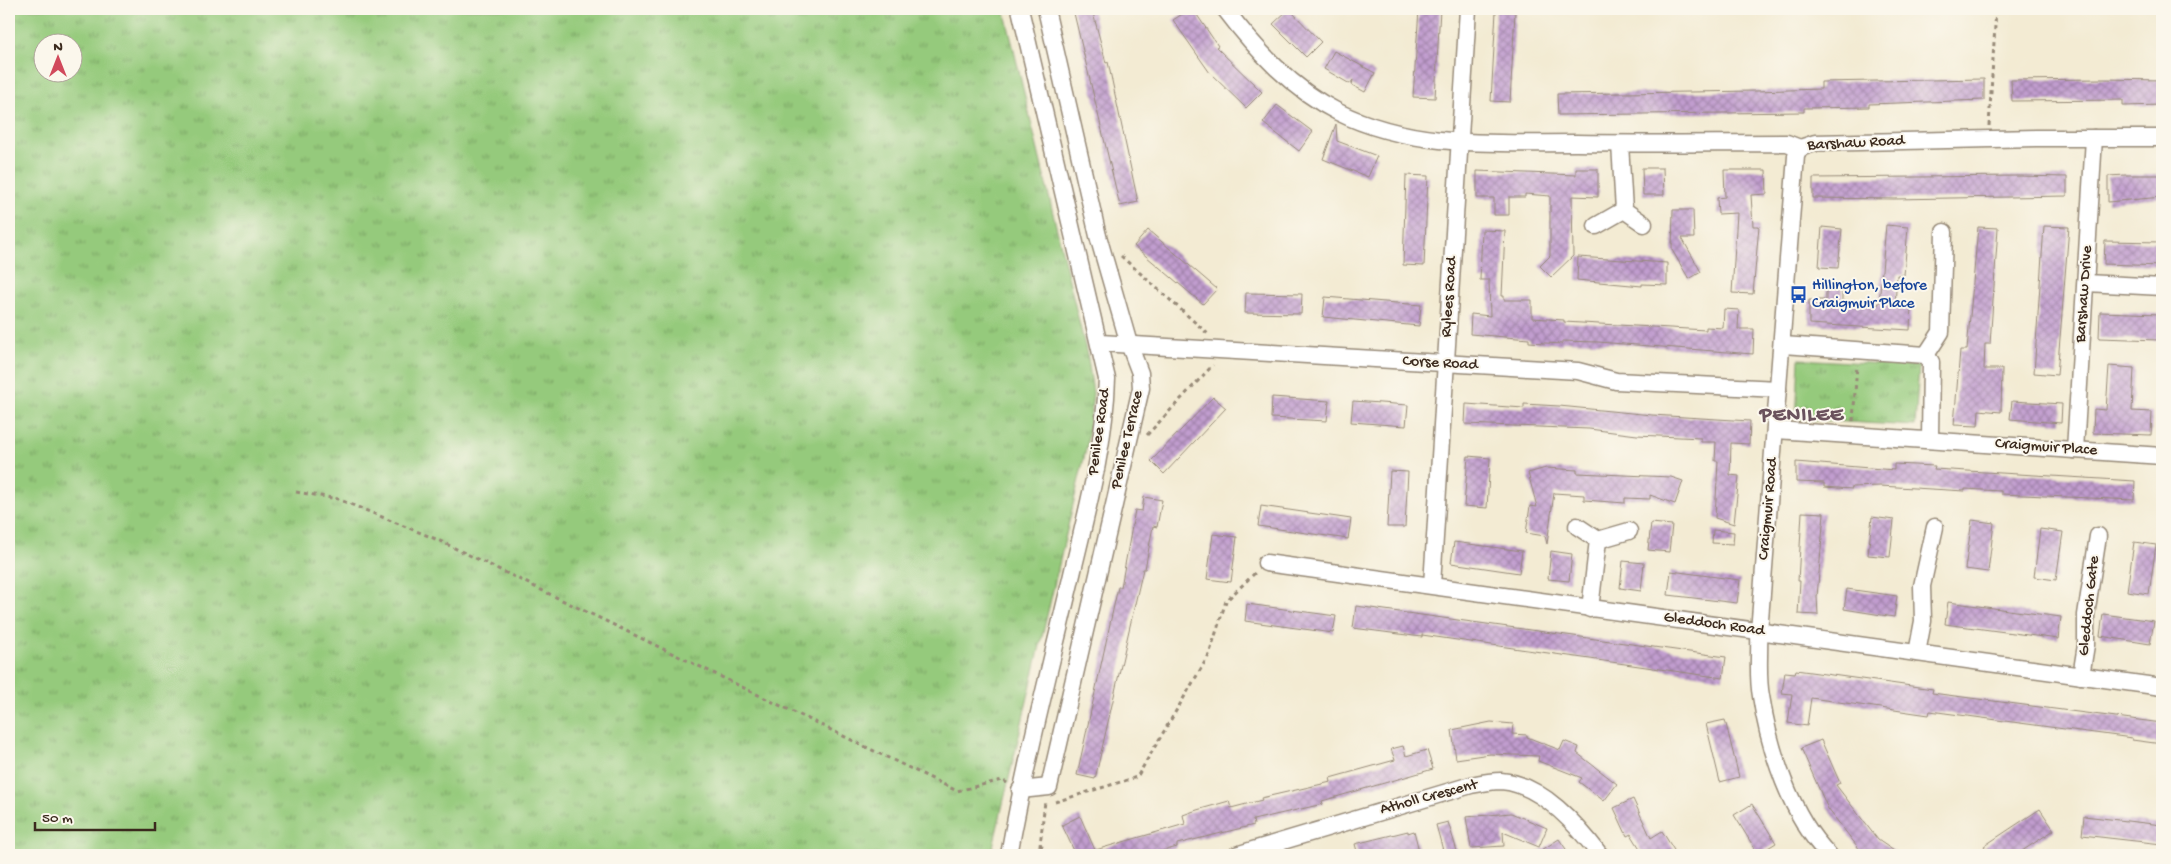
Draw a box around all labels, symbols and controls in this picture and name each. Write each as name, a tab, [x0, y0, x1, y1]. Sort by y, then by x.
north arrow	[32, 32, 82, 82]
text: N	[53, 39, 63, 56]
street label: Barshaw Road	[1806, 132, 1907, 156]
street label: Barshaw Drive	[2072, 244, 2098, 344]
street label: Rylees Road	[1438, 254, 1462, 338]
place label: Hillington, before Craigmuir Place	[1812, 277, 1928, 314]
bus stop icon: Hillington, before Craigmuir Place	[1788, 285, 1808, 305]
street label: Corse Road	[1402, 353, 1480, 376]
street label: Penilee Road	[1084, 386, 1116, 477]
street label: Penilee Terrace	[1107, 388, 1149, 492]
district label: PENILEE	[1759, 404, 1845, 429]
street label: Craigmuir Place	[1994, 435, 2099, 461]
street label: Craigmuir Road	[1755, 455, 1783, 561]
street label: Gleddoch Gate	[2075, 554, 2105, 657]
street label: Gleddoch Road	[1662, 609, 1767, 642]
street label: Atholl Crescent	[1378, 776, 1481, 820]
scale bar	[35, 799, 155, 831]
text: 50 m	[42, 810, 73, 828]

